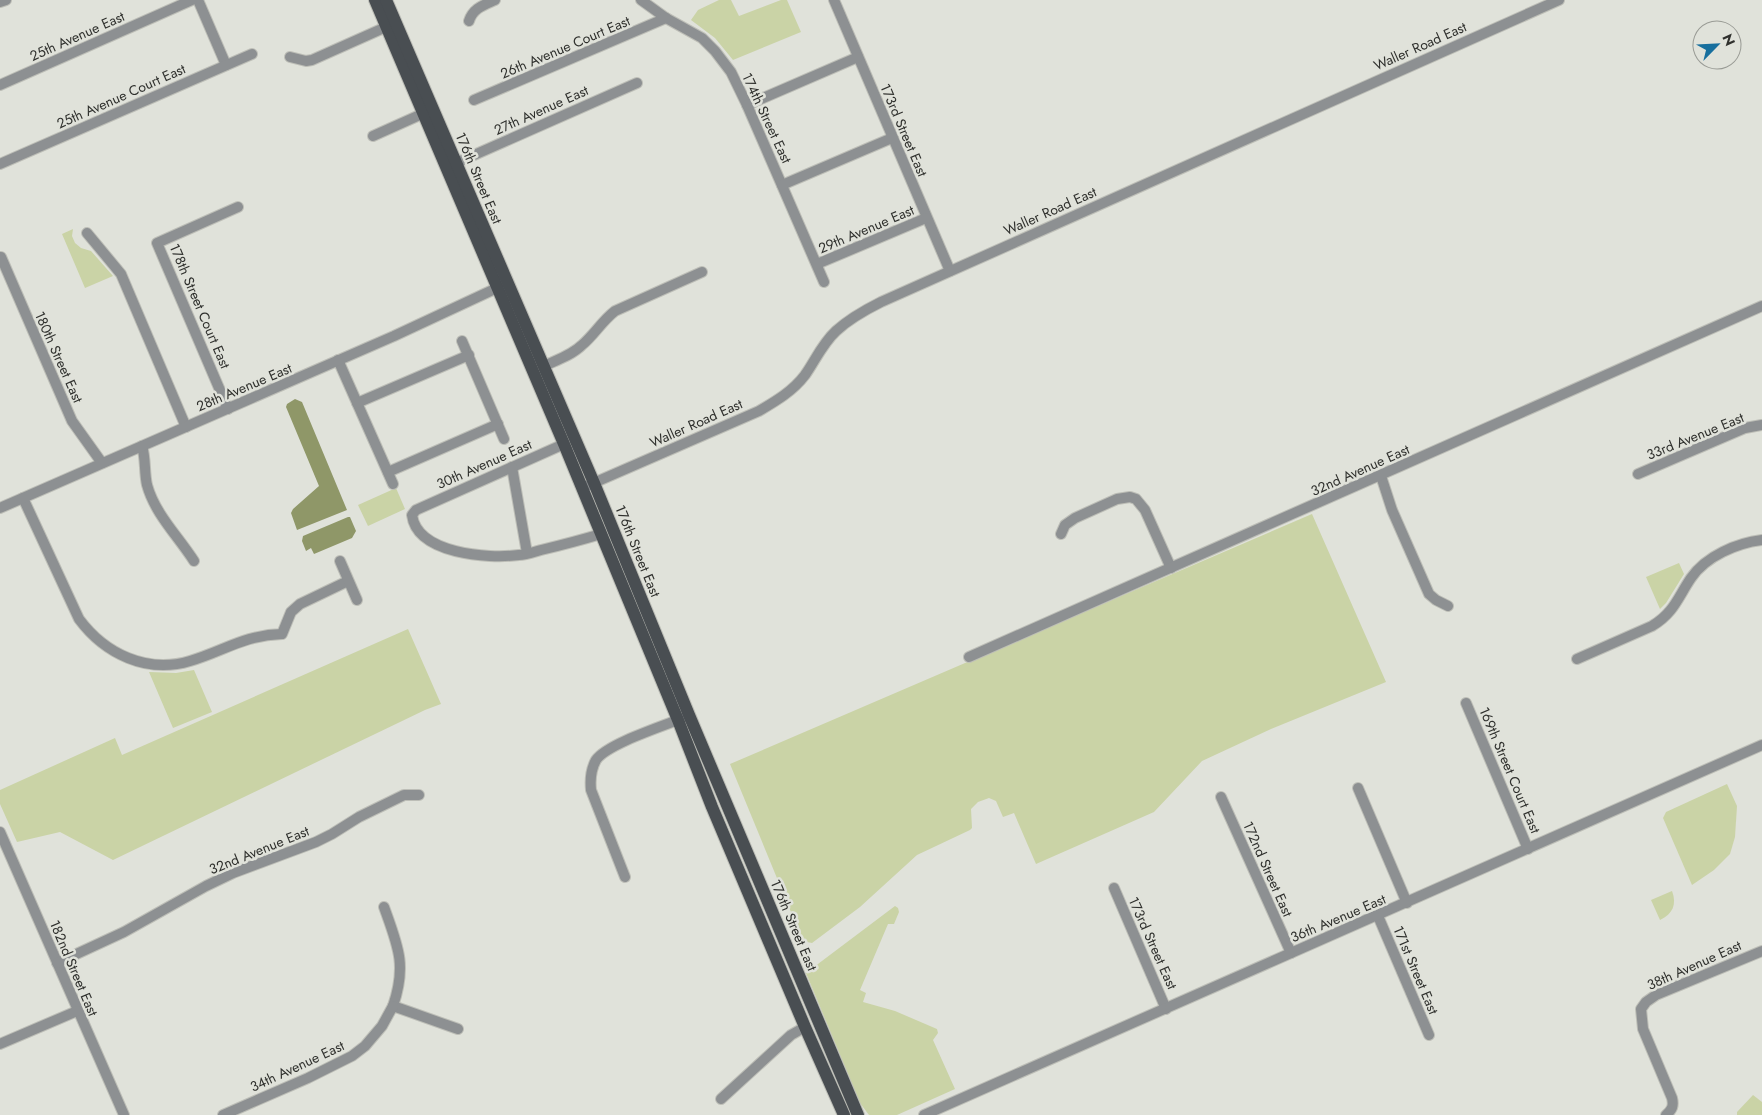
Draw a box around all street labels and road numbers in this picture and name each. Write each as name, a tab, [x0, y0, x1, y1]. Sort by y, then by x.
street label: 25th Avenue East	[26, 6, 128, 66]
street label: 26th Avenue Court East	[497, 10, 634, 83]
street label: Waller Road East	[1370, 16, 1470, 75]
street label: 25th Avenue Court East	[53, 58, 189, 133]
street label: 174th Street East	[737, 69, 797, 167]
street label: 27th Avenue East	[491, 80, 592, 140]
street label: 173rd Street East	[875, 80, 933, 180]
street label: 176th Street East	[451, 129, 508, 227]
street label: Waller Road East	[1000, 181, 1100, 240]
street label: 29th Avenue East	[815, 200, 918, 258]
street label: 178th Street Court East	[165, 240, 236, 372]
street label: 180th Street East	[30, 308, 88, 407]
street label: 28th Avenue East	[193, 358, 295, 416]
street label: Waller Road East	[646, 393, 746, 452]
street label: 33rd Avenue East	[1643, 407, 1747, 465]
street label: 30th Avenue East	[433, 434, 535, 494]
street label: 32nd Avenue East	[1307, 439, 1413, 501]
street label: 176th Street East	[610, 502, 666, 601]
street label: 169th Street Court East	[1474, 704, 1546, 837]
street label: 172nd Street East	[1238, 818, 1298, 920]
street label: 32nd Avenue East	[206, 821, 313, 879]
street label: 176th Street East	[766, 876, 823, 974]
street label: 36th Avenue East	[1287, 889, 1389, 947]
street label: 173rd Street East	[1124, 894, 1183, 993]
street label: 182nd Street East	[45, 917, 103, 1020]
street label: 171st Street East	[1388, 923, 1444, 1018]
street label: 38th Avenue East	[1644, 935, 1745, 995]
street label: 34th Avenue East	[247, 1035, 348, 1097]

